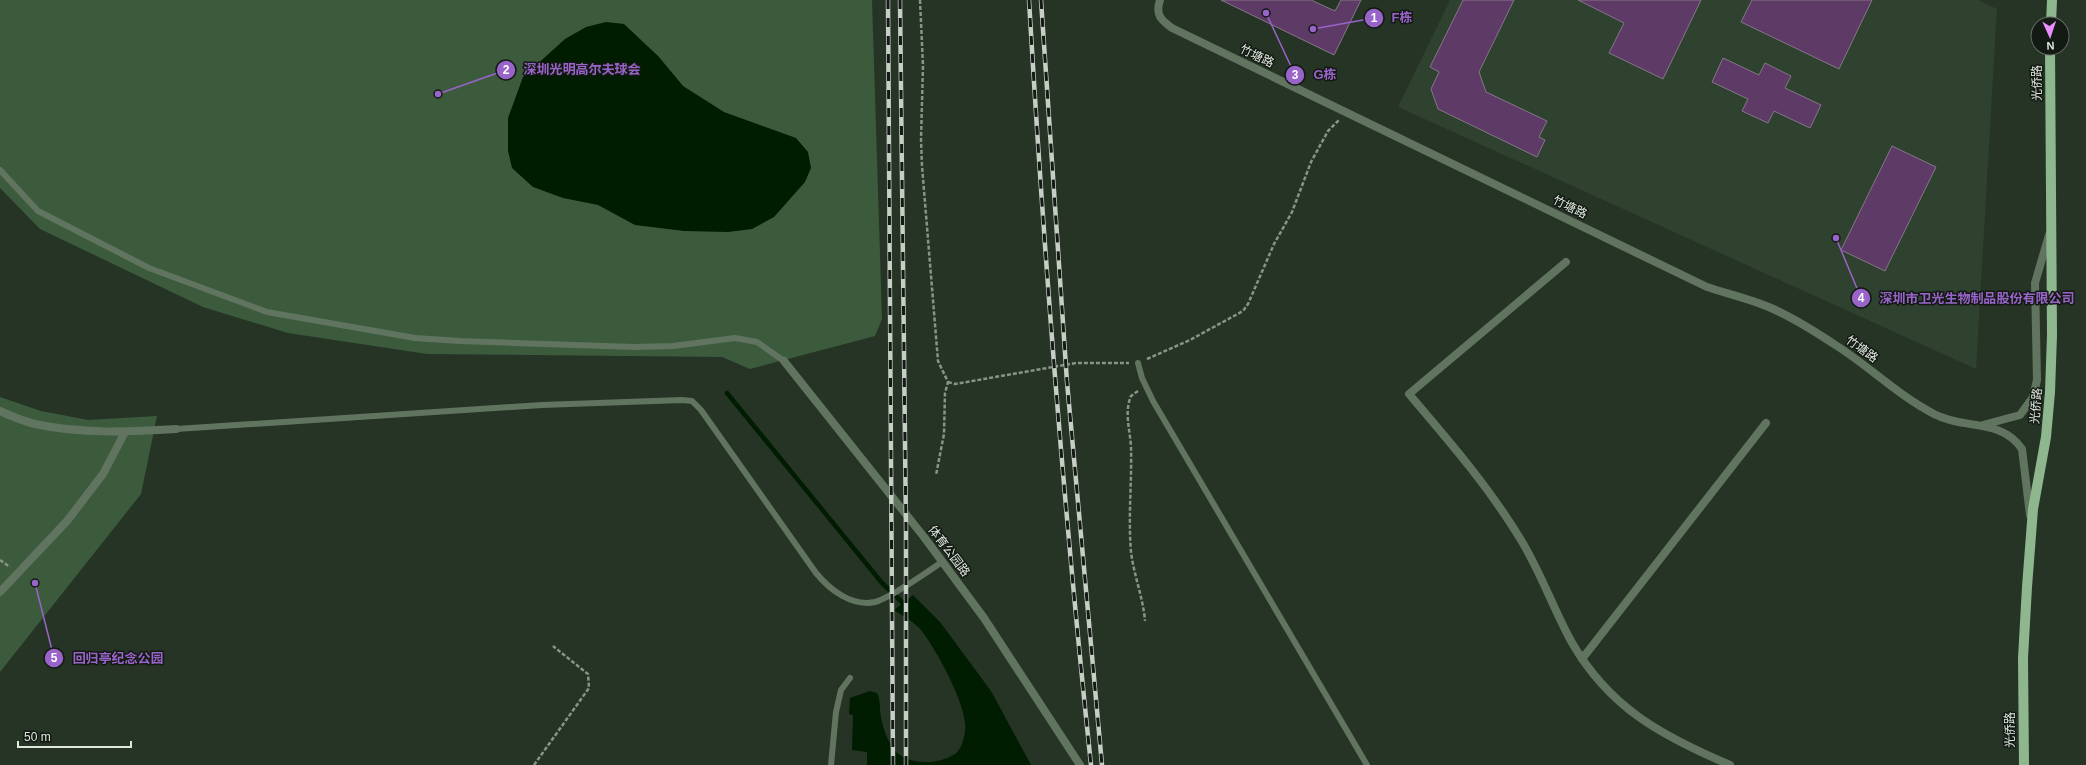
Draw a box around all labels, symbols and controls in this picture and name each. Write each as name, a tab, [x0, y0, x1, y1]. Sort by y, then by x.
callout: F栋	[1364, 5, 1421, 30]
text: F栋	[1392, 10, 1412, 25]
text: 1	[1371, 11, 1378, 25]
north arrow	[2030, 16, 2070, 56]
text: N	[2046, 40, 2055, 52]
street label: 竹塘路	[1238, 42, 1276, 70]
callout: 深圳光明高尔夫球会	[496, 57, 649, 82]
text: 深圳光明高尔夫球会	[523, 62, 641, 77]
callout: G栋	[1285, 62, 1344, 87]
text: 2	[503, 63, 510, 77]
street label: 光侨路	[2030, 65, 2044, 101]
text: G栋	[1313, 67, 1337, 82]
text: 3	[1292, 68, 1299, 82]
street label: 竹塘路	[1551, 193, 1589, 221]
callout: 深圳市卫光生物制品股份有限公司	[1851, 286, 2082, 311]
text: 4	[1858, 291, 1865, 305]
text: 深圳市卫光生物制品股份有限公司	[1879, 291, 2075, 306]
street label: 竹塘路	[1843, 333, 1881, 365]
street label: 光侨路	[2027, 387, 2045, 425]
street label: 体育公园路	[925, 523, 973, 579]
callout: 回归亭纪念公园	[44, 645, 171, 670]
text: 5	[51, 651, 58, 665]
text: 回归亭纪念公园	[72, 651, 164, 666]
street label: 光侨路	[2003, 712, 2017, 748]
scale bar	[18, 723, 131, 749]
text: 50 m	[24, 730, 51, 744]

